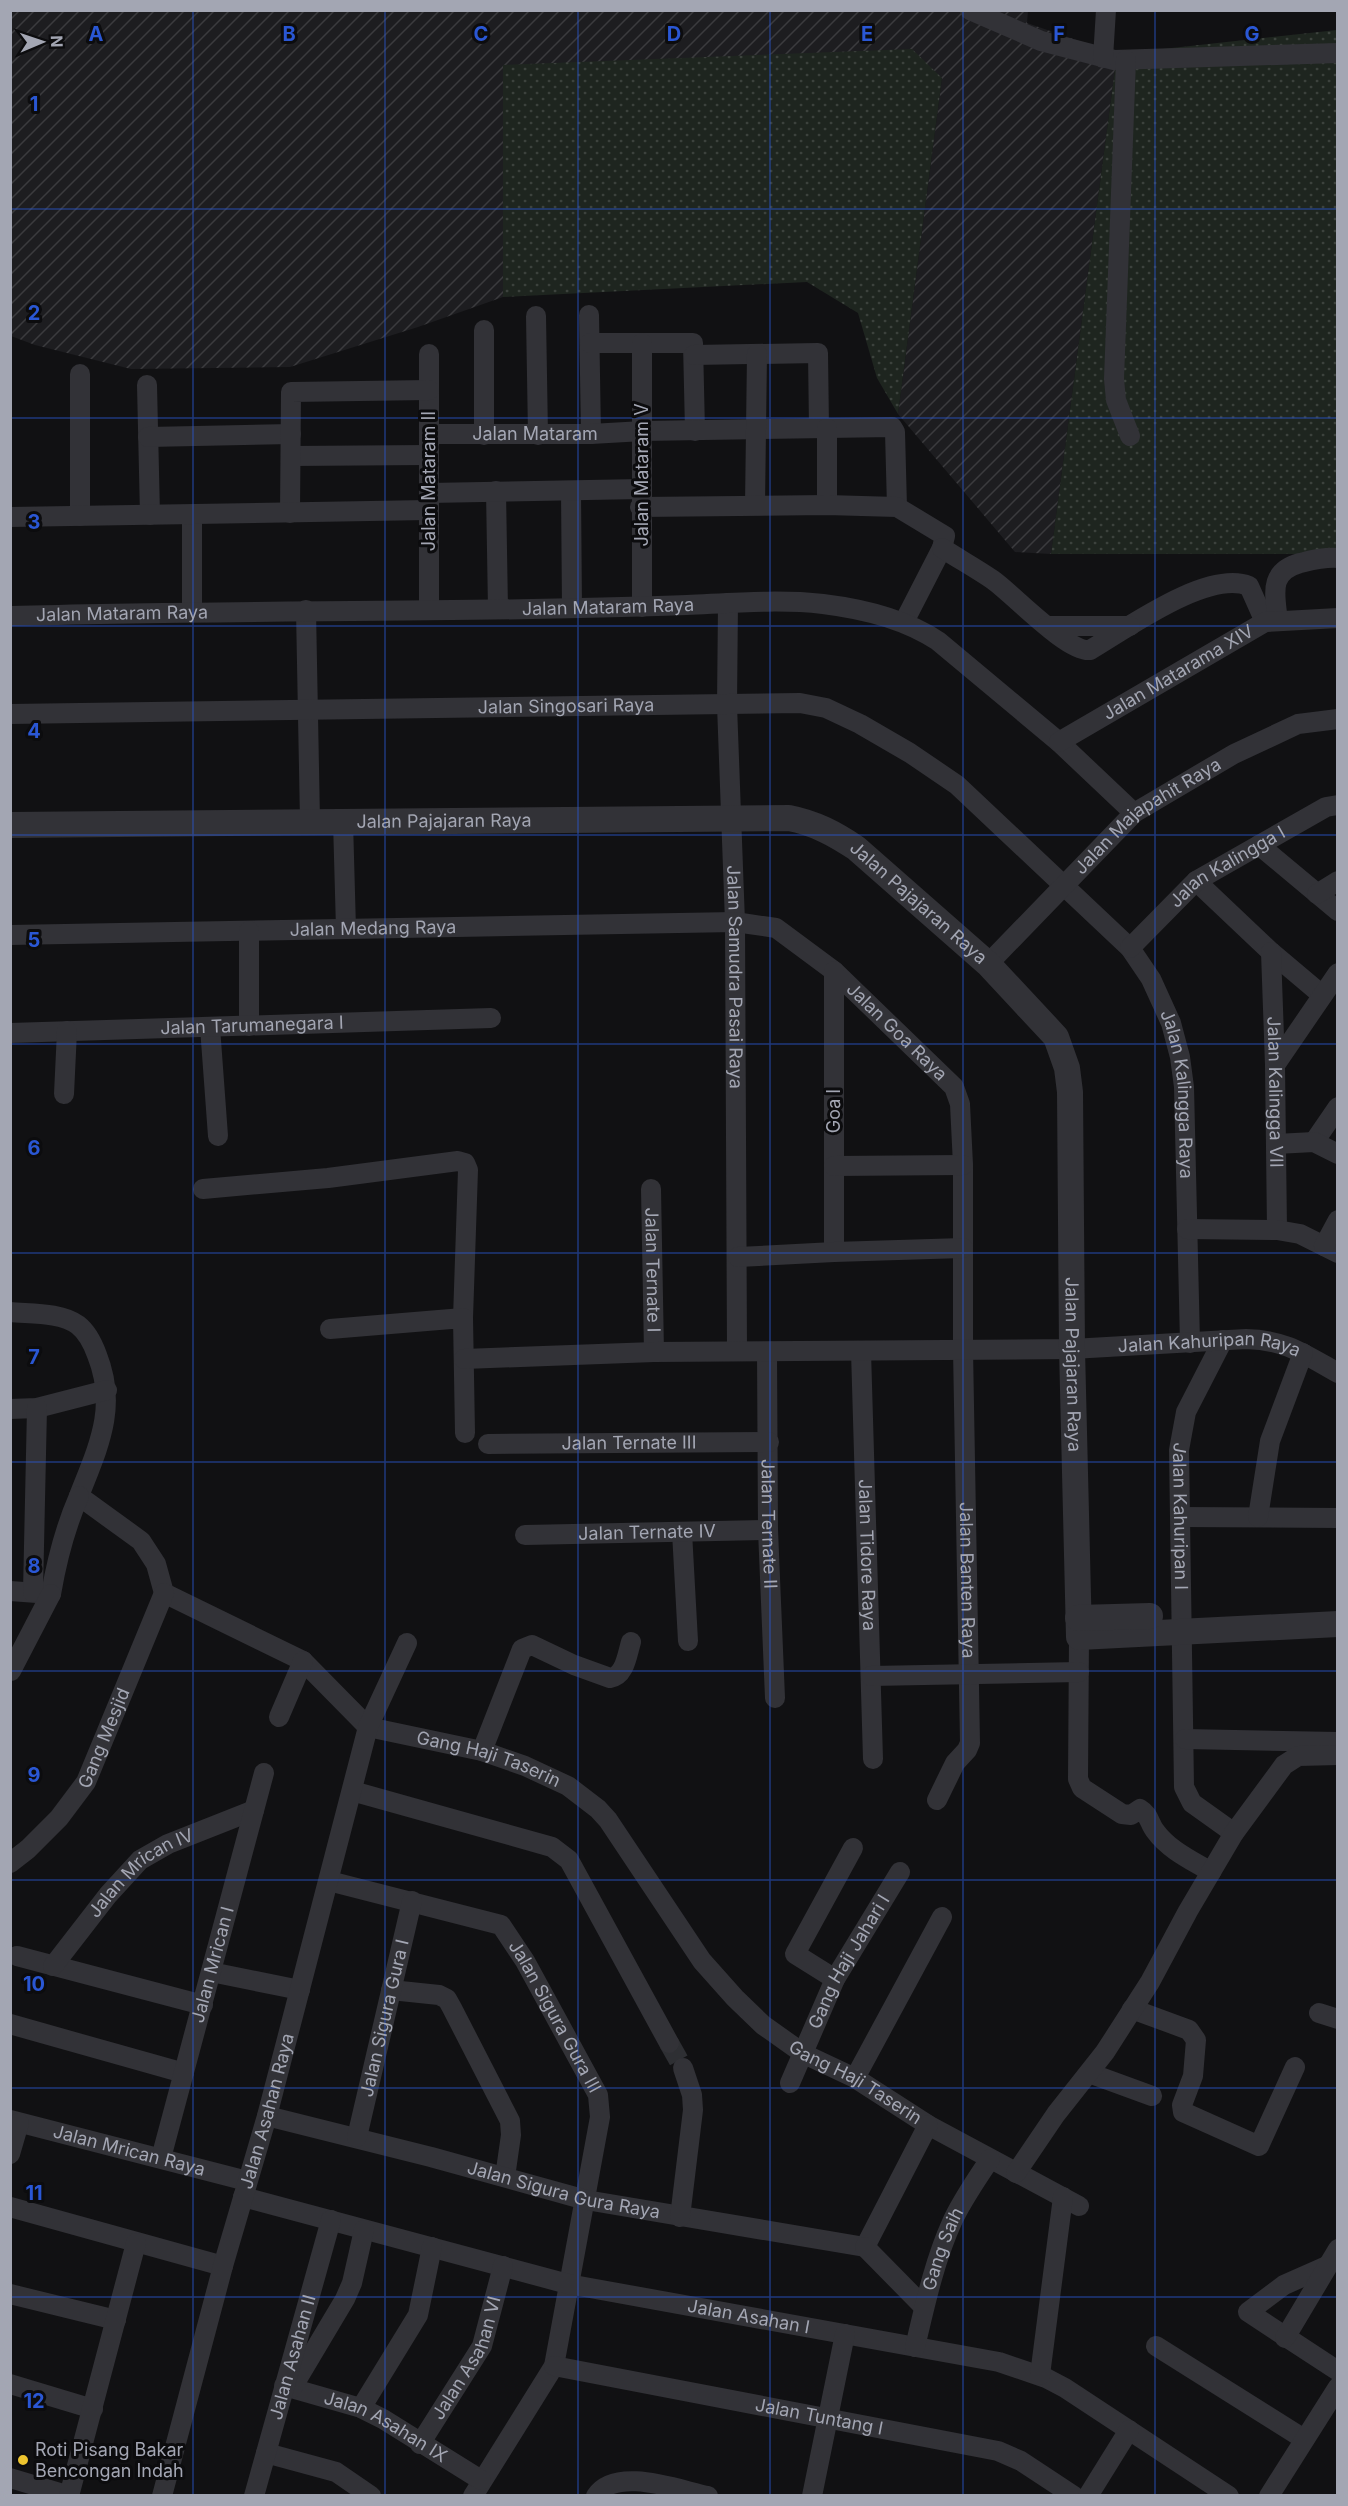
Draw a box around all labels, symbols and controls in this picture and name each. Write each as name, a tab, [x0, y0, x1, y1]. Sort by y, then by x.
north arrow	[12, 12, 72, 72]
text: A	[89, 22, 104, 46]
text: B	[282, 22, 296, 46]
text: C	[474, 22, 488, 46]
text: D	[667, 22, 681, 46]
text: E	[861, 22, 873, 46]
text: F	[1053, 22, 1065, 46]
text: G	[1244, 22, 1260, 46]
text: N	[47, 35, 67, 48]
text: 1	[30, 92, 38, 116]
text: 2	[28, 301, 40, 325]
street label: Jalan Mataram V	[631, 403, 652, 547]
street label: Jalan Mataram II	[418, 411, 439, 551]
street label: Jalan Mataram	[472, 423, 598, 444]
text: 3	[28, 510, 40, 534]
street label: Jalan Mataram Raya	[522, 594, 694, 619]
street label: Jalan Mataram Raya	[36, 601, 208, 625]
street label: Jalan Matarama XIV	[1099, 620, 1257, 724]
street label: Jalan Singosari Raya	[478, 694, 654, 717]
text: 4	[27, 719, 41, 743]
street label: Jalan Majapahit Raya	[1070, 753, 1224, 878]
street label: Jalan Pajajaran Raya	[356, 809, 532, 832]
street label: Jalan Kalingga I	[1165, 821, 1289, 912]
street label: Jalan Pajajaran Raya	[846, 837, 991, 968]
street label: Jalan Samudra Pasai Raya	[723, 865, 747, 1089]
street label: Jalan Medang Raya	[289, 916, 456, 940]
text: 5	[28, 928, 40, 952]
street label: Jalan Goa Raya	[842, 978, 952, 1085]
street label: Jalan Kalingga Raya	[1156, 1006, 1197, 1179]
street label: Jalan Tarumanegara I	[160, 1012, 344, 1038]
street label: Jalan Kalingga VII	[1263, 1016, 1287, 1168]
street label: Goa I	[823, 1089, 844, 1133]
text: 6	[28, 1136, 41, 1160]
street label: Jalan Ternate I	[641, 1207, 665, 1333]
street label: Jalan Pajajaran Raya	[1061, 1277, 1086, 1452]
street label: Jalan Kahuripan Raya	[1117, 1328, 1304, 1361]
text: 7	[28, 1345, 40, 1369]
street label: Jalan Ternate III	[561, 1432, 697, 1453]
street label: Jalan Kahuripan I	[1169, 1441, 1192, 1590]
street label: Jalan Ternate II	[758, 1459, 781, 1589]
street label: Jalan Tidore Raya	[855, 1479, 880, 1631]
street label: Jalan Banten Raya	[956, 1502, 979, 1659]
street label: Jalan Ternate IV	[578, 1520, 716, 1544]
text: 8	[27, 1554, 41, 1578]
street label: Gang Mesjid	[74, 1685, 134, 1791]
street label: Gang Haji Taserin	[415, 1727, 564, 1791]
text: 9	[28, 1763, 41, 1787]
street label: Jalan Mrican IV	[84, 1824, 196, 1921]
street label: Gang Haji Jahari I	[804, 1891, 894, 2032]
street label: Jalan Mrican I	[187, 1904, 238, 2025]
street label: Jalan Sigura Gura III	[504, 1936, 606, 2096]
street label: Jalan Sigura Gura I	[356, 1937, 413, 2099]
text: 10	[23, 1972, 45, 1996]
street label: Jalan Asahan Raya	[235, 2031, 298, 2191]
street label: Gang Haji Taserin	[785, 2036, 926, 2128]
street label: Jalan Mrican Raya	[51, 2121, 207, 2180]
street label: Jalan Sigura Gura Raya	[465, 2157, 662, 2222]
text: 11	[25, 2181, 43, 2205]
street label: Gang Saih	[918, 2204, 968, 2293]
street label: Jalan Asahan II	[265, 2292, 320, 2422]
street label: Jalan Asahan VI	[427, 2294, 505, 2423]
street label: Jalan Asahan I	[686, 2295, 812, 2338]
street label: Jalan Asahan IX	[322, 2387, 451, 2466]
text: 12	[23, 2389, 45, 2413]
street label: Jalan Tuntang I	[754, 2394, 885, 2439]
place label: Roti Pisang Bakar Bencongan Indah	[35, 2439, 184, 2481]
marker: Roti Pisang Bakar Bencongan Indah	[16, 2453, 30, 2467]

